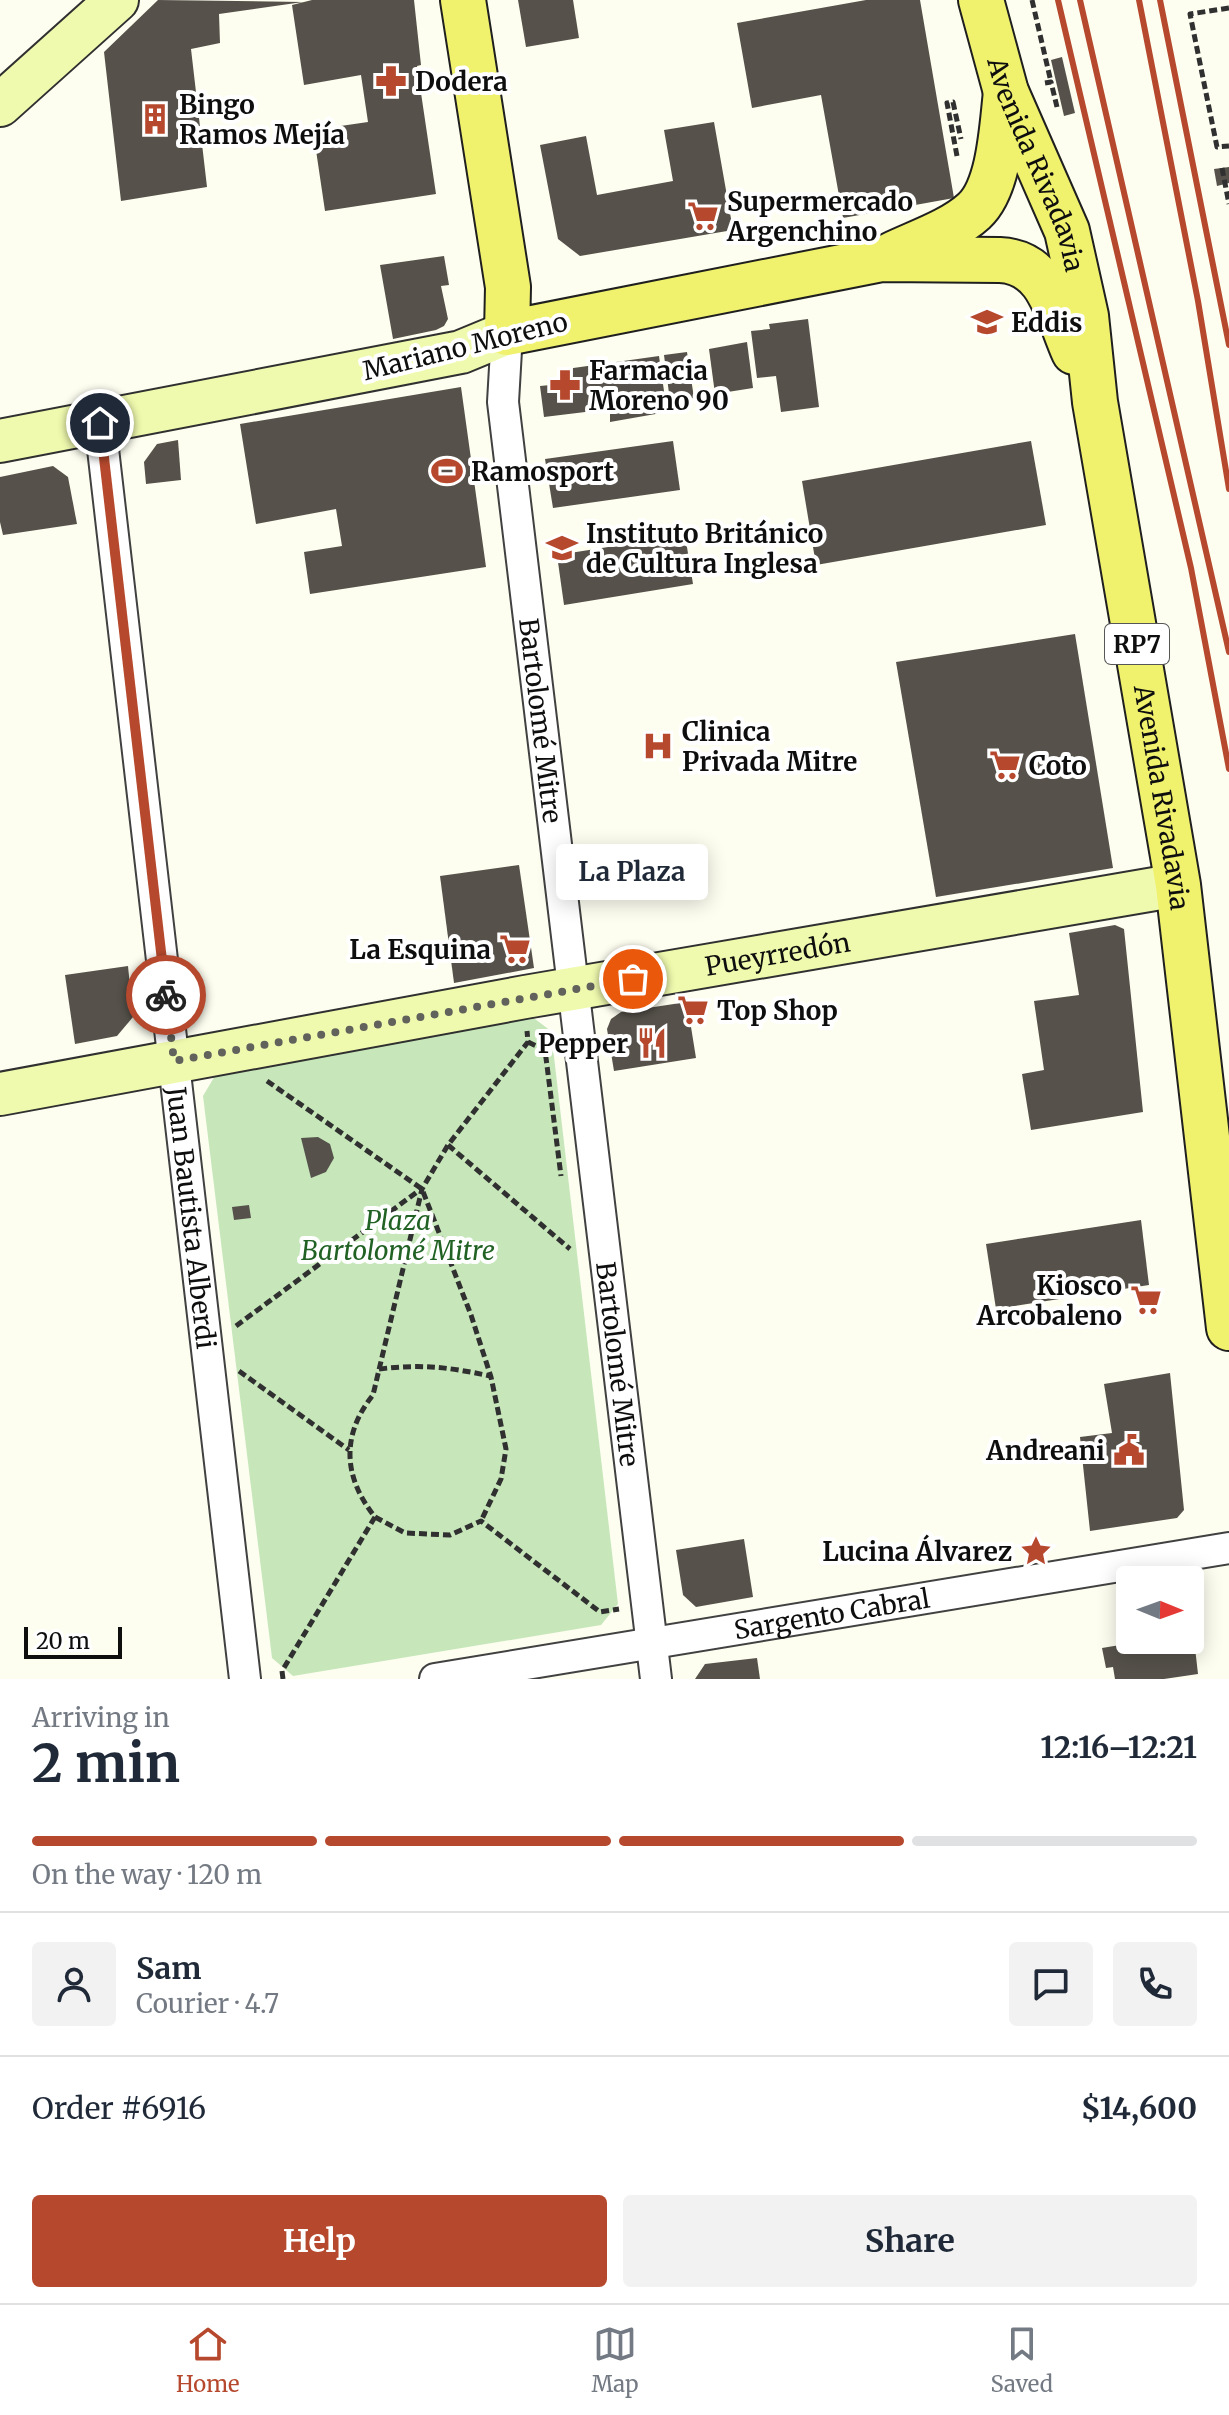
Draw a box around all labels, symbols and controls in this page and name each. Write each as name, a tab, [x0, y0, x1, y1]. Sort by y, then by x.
street label: Avenida Rivadavia	[981, 53, 1092, 275]
pharmacy icon: Dodera	[374, 64, 408, 98]
place label: Dodera	[415, 65, 508, 98]
place label: Bingo Ramos Mejía	[179, 88, 345, 151]
building icon: Bingo Ramos Mejía	[138, 102, 172, 136]
place label: Supermercado Argenchino	[726, 185, 913, 248]
supermarket icon: Supermercado Argenchino	[686, 199, 720, 233]
street label: Mariano Moreno	[359, 305, 571, 387]
school or university icon: Eddis	[970, 305, 1004, 339]
place label: Eddis	[1011, 306, 1083, 339]
place label: Farmacia Moreno 90	[589, 354, 729, 417]
pharmacy icon: Farmacia Moreno 90	[548, 368, 582, 402]
pin	[66, 389, 134, 457]
icon: home	[78, 401, 122, 445]
sports icon: Ramosport	[430, 454, 464, 488]
place label: Ramosport	[471, 455, 615, 488]
place label: Instituto Británico de Cultura Inglesa	[586, 517, 823, 580]
school or university icon: Instituto Británico de Cultura Inglesa	[545, 531, 579, 565]
street label: Bartolomé Mitre	[513, 616, 570, 825]
road number: RP7	[1105, 624, 1169, 664]
street label: Avenida Rivadavia	[1127, 681, 1197, 912]
place label: Clinica Privada Mitre	[682, 715, 857, 778]
hospital icon: Clinica Privada Mitre	[641, 729, 675, 763]
supermarket icon: Coto	[988, 748, 1022, 782]
place label: Coto	[1029, 749, 1087, 782]
callout: La Plaza	[557, 843, 709, 899]
text: La Plaza	[578, 855, 686, 888]
street label: Pueyrredón	[702, 925, 853, 982]
supermarket icon: La Esquina	[498, 932, 532, 966]
place label: La Esquina	[349, 933, 491, 966]
pin	[599, 945, 667, 1013]
courier	[126, 955, 206, 1035]
icon: bag	[611, 957, 655, 1001]
icon: bike	[144, 973, 188, 1017]
supermarket icon: Top Shop	[676, 993, 710, 1027]
place label: Top Shop	[717, 994, 838, 1027]
restaurant icon: Pepper	[635, 1026, 669, 1060]
place label: Pepper	[538, 1027, 628, 1060]
street label: Juan Bautista Alberdi	[160, 1084, 223, 1351]
park label: Plaza Bartolomé Mitre	[301, 1204, 495, 1267]
street label: Bartolomé Mitre	[590, 1260, 647, 1468]
place label: Kiosco Arcobaleno	[976, 1269, 1122, 1332]
supermarket icon: Kiosco Arcobaleno	[1129, 1283, 1163, 1317]
public building icon: Andreani	[1112, 1433, 1146, 1467]
place label: Andreani	[985, 1434, 1105, 1467]
place label: Lucina Álvarez	[822, 1534, 1012, 1568]
place icon: Lucina Álvarez	[1019, 1534, 1053, 1568]
north arrow	[1116, 1566, 1204, 1654]
map controls	[1116, 1566, 1204, 1654]
street label: Sargento Cabral	[731, 1581, 932, 1646]
scale bar	[24, 1623, 122, 1659]
text: 20 m	[36, 1627, 90, 1655]
text: Arriving in	[32, 1701, 170, 1734]
text: 12:16–12:21	[1040, 1728, 1197, 1766]
text: 2 min	[32, 1731, 180, 1796]
text: On the way · 120 m	[32, 1858, 262, 1891]
button: person	[32, 1942, 116, 2026]
button: chat	[1009, 1942, 1093, 2026]
button: phone	[1113, 1942, 1197, 2026]
text: Sam	[136, 1949, 201, 1987]
text: Courier · 4.7	[136, 1987, 279, 2020]
text: Order #6916	[32, 2089, 206, 2127]
text: $14,600	[1081, 2089, 1197, 2127]
button: Help	[32, 2195, 607, 2287]
button: Share	[623, 2195, 1197, 2287]
tab: Home	[176, 2322, 239, 2398]
tab: Map	[592, 2322, 638, 2398]
tab: Saved	[991, 2322, 1053, 2398]

